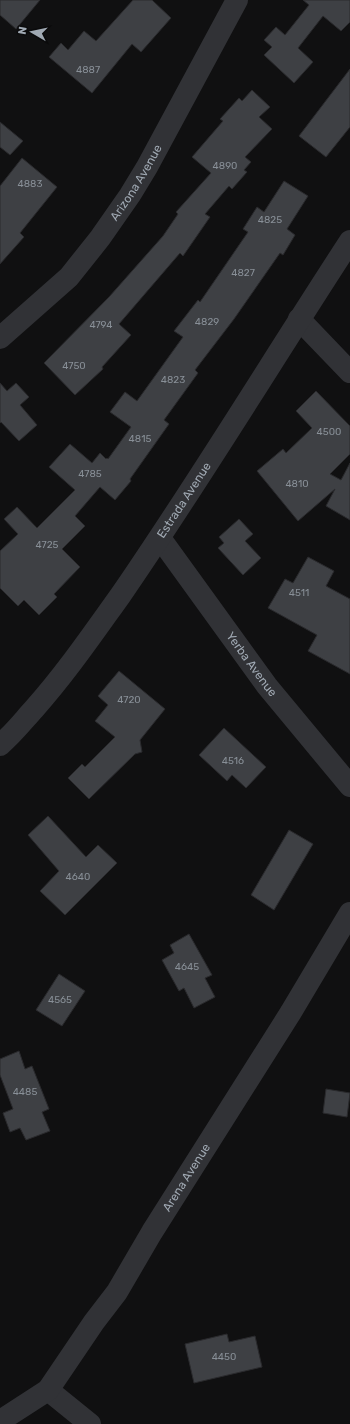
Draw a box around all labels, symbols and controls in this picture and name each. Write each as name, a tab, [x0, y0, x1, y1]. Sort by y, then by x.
north arrow	[12, 12, 52, 52]
text: N	[16, 26, 30, 35]
house number: 4887	[76, 64, 100, 76]
street label: Arizona Avenue	[107, 142, 165, 224]
house number: 4890	[213, 160, 237, 172]
house number: 4883	[18, 178, 42, 190]
house number: 4825	[258, 214, 282, 226]
house number: 4827	[231, 267, 255, 279]
house number: 4829	[195, 316, 219, 328]
house number: 4794	[89, 319, 113, 331]
house number: 4750	[62, 360, 86, 372]
house number: 4823	[161, 374, 185, 386]
house number: 4500	[317, 426, 341, 438]
house number: 4815	[129, 433, 151, 445]
street label: Estrada Avenue	[154, 459, 214, 541]
house number: 4785	[78, 468, 102, 480]
house number: 4810	[285, 478, 309, 490]
house number: 4725	[36, 539, 59, 551]
house number: 4511	[289, 587, 309, 599]
street label: Yerba Avenue	[223, 629, 280, 700]
house number: 4720	[117, 694, 141, 706]
house number: 4516	[222, 755, 244, 767]
house number: 4640	[66, 871, 90, 883]
house number: 4645	[175, 961, 199, 973]
house number: 4565	[48, 994, 72, 1006]
house number: 4485	[13, 1086, 37, 1098]
street label: Arena Avenue	[160, 1141, 213, 1214]
house number: 4450	[212, 1351, 236, 1363]

